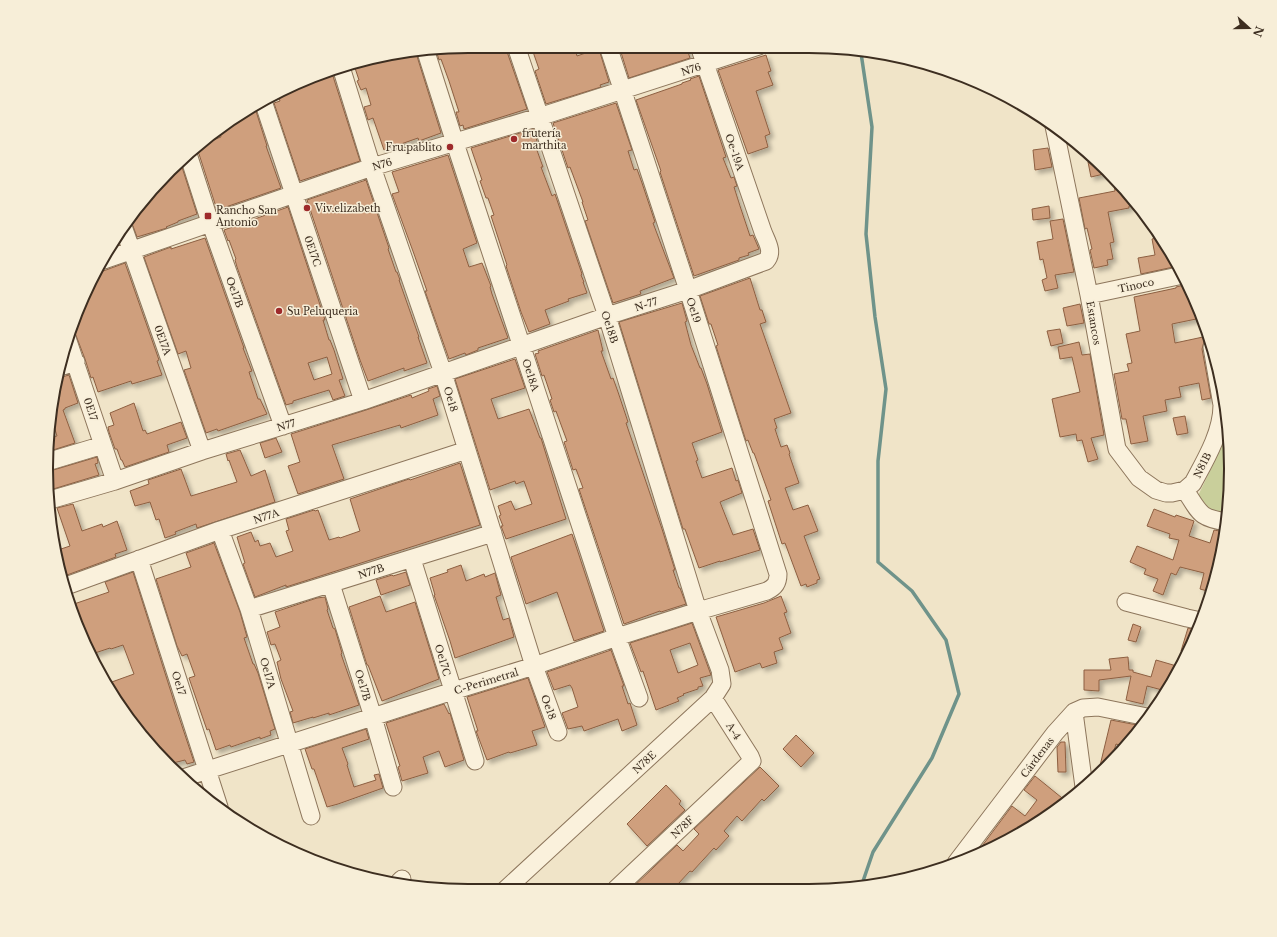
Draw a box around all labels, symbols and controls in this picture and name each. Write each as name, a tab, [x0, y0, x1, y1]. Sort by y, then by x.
north arrow	[1229, 8, 1269, 48]
text: N	[1250, 24, 1267, 40]
street label: N76	[679, 60, 703, 79]
place label: frutería marthita	[522, 127, 567, 152]
street label: Oe-19A	[722, 132, 747, 173]
marker: frutería marthita	[509, 134, 519, 144]
place label: Fru.pablito	[386, 141, 442, 154]
marker: Fru.pablito	[445, 142, 455, 152]
street label: N76	[370, 155, 394, 174]
place label: Viv.elizabeth	[314, 202, 381, 215]
marker: Viv.elizabeth	[302, 203, 312, 213]
place label: Rancho San Antonio	[215, 204, 277, 229]
marker: Rancho San Antonio	[203, 211, 213, 221]
street label: 0E17C	[301, 234, 324, 268]
street label: Oe17B	[223, 275, 246, 310]
street label: Tinoco	[1117, 275, 1156, 296]
street label: N-77	[633, 294, 660, 314]
street label: Oe19	[683, 296, 704, 325]
street label: Estancos	[1083, 300, 1104, 347]
place label: Su Peluqueria	[287, 305, 358, 318]
marker: Su Peluqueria	[274, 306, 284, 316]
street label: Oe18B	[598, 309, 621, 345]
street label: 0E17A	[151, 323, 174, 357]
street label: Oe18A	[519, 357, 542, 393]
street label: Oe18	[441, 385, 460, 413]
street label: 0E17	[81, 396, 101, 423]
street label: N77	[275, 416, 298, 434]
street label: N81B	[1191, 450, 1214, 480]
street label: N77A	[252, 506, 281, 527]
street label: N77B	[356, 561, 386, 582]
street label: Oe17C	[432, 643, 454, 678]
street label: Oe17A	[257, 656, 278, 691]
street label: C-Perimetral	[452, 665, 520, 697]
street label: Oe17B	[352, 668, 374, 703]
street label: Oe17	[169, 669, 189, 698]
street label: Oe18	[538, 693, 559, 721]
street label: A-4	[723, 719, 744, 742]
street label: Cárdenas	[1018, 734, 1057, 780]
street label: N78E	[630, 748, 659, 776]
street label: N78F	[668, 813, 697, 841]

